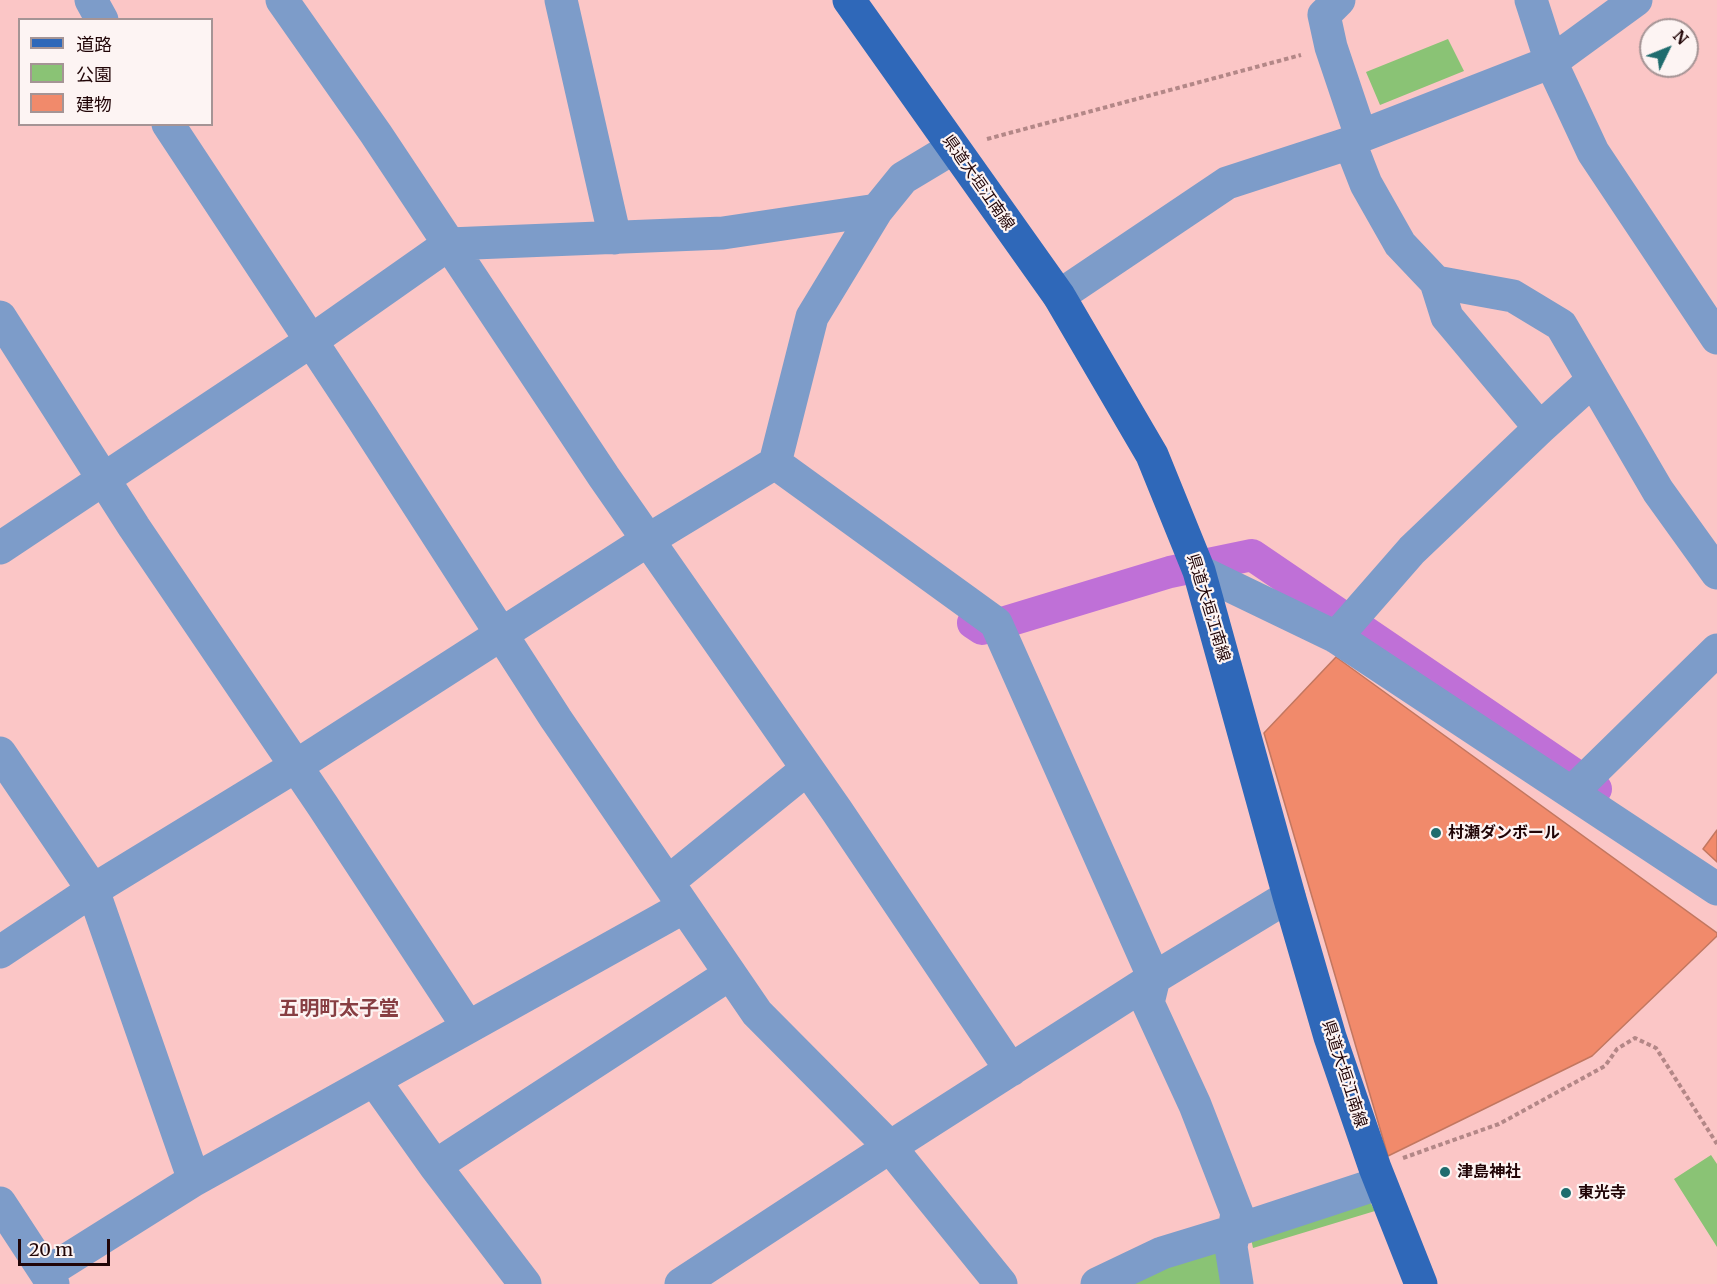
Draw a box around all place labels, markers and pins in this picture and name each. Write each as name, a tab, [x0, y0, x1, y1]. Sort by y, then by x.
place label: 村瀬ダンボール	[1448, 823, 1560, 843]
marker: 村瀬ダンボール	[1429, 826, 1443, 840]
place label: 津島神社	[1457, 1162, 1521, 1182]
marker: 津島神社	[1438, 1165, 1452, 1179]
place label: 東光寺	[1578, 1183, 1626, 1203]
marker: 東光寺	[1559, 1186, 1573, 1200]

